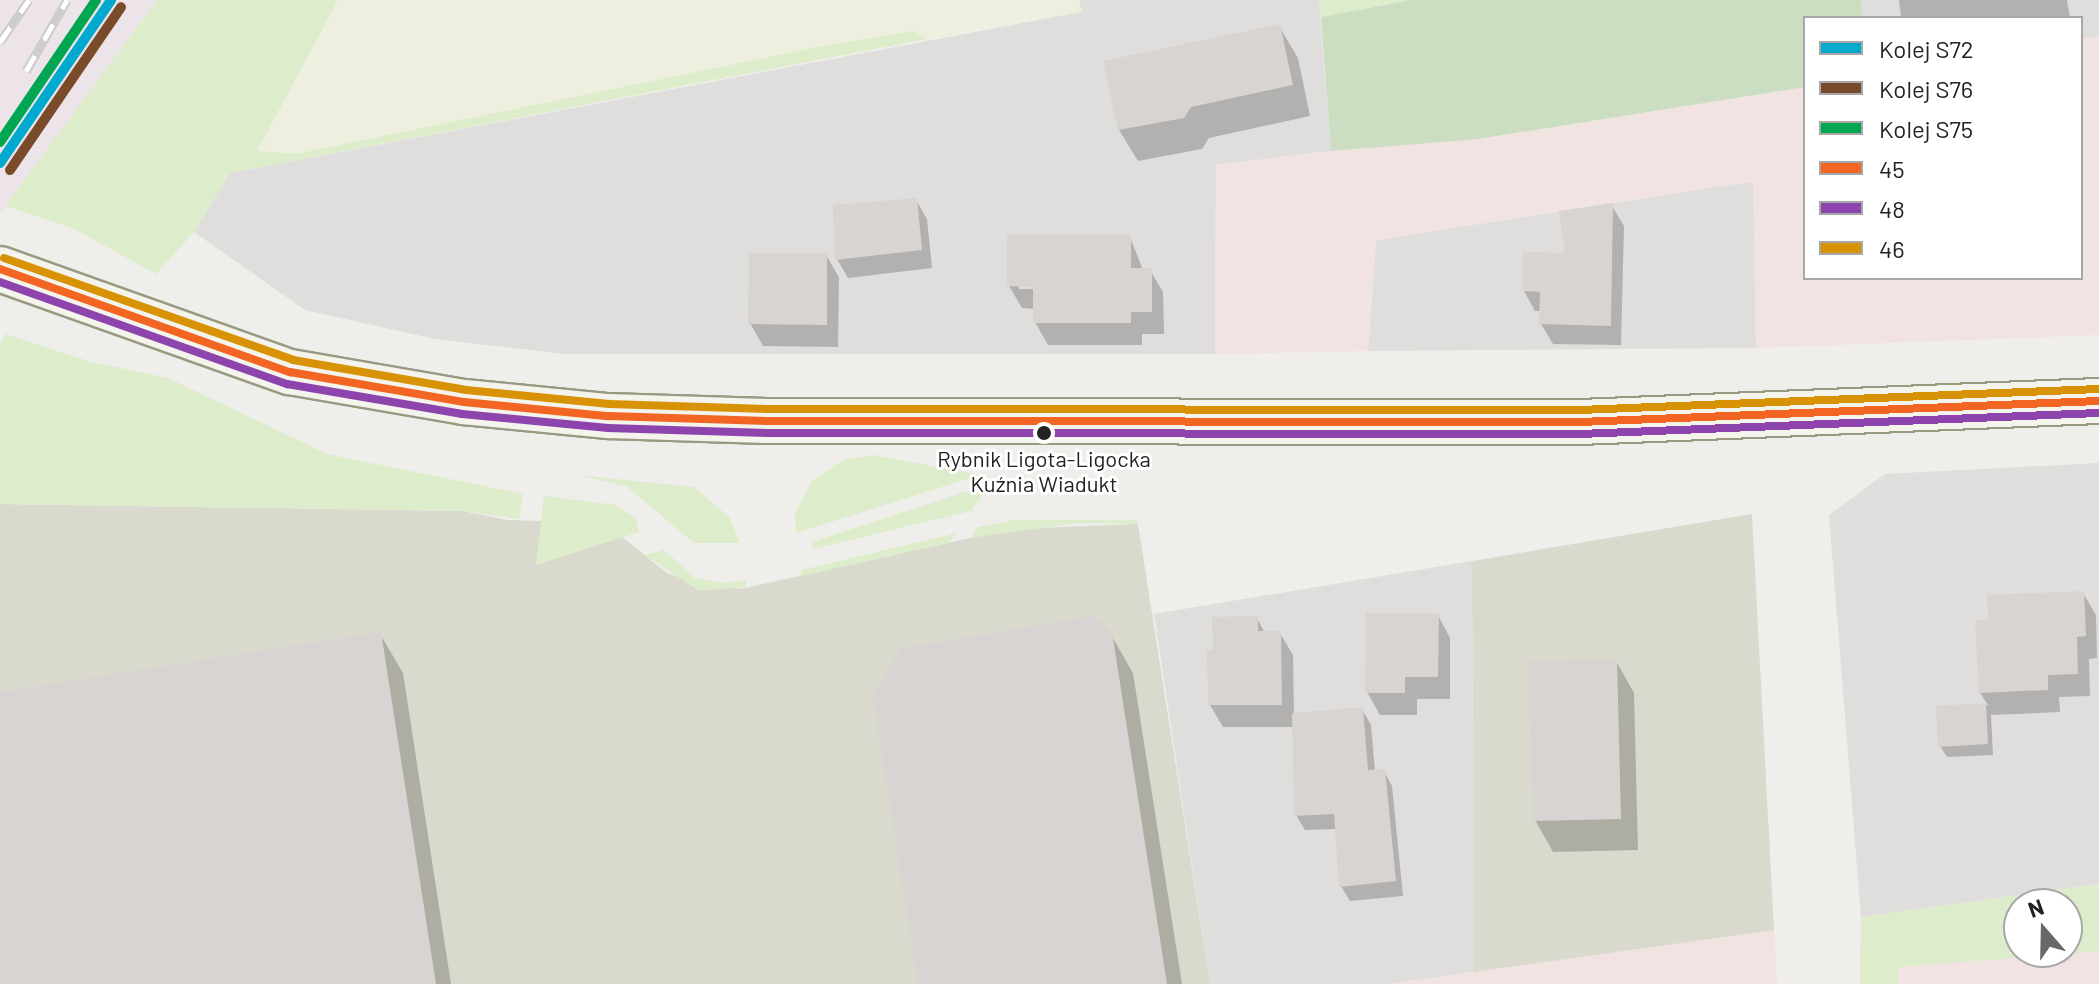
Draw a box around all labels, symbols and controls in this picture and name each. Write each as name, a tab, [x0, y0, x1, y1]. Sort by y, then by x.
legend	[1803, 16, 2083, 280]
text: Kolej S72	[1879, 34, 1974, 63]
text: Kolej S76	[1879, 74, 1973, 103]
text: Kolej S75	[1879, 114, 1973, 143]
text: 45	[1879, 154, 1905, 183]
text: 48	[1879, 194, 1905, 223]
text: 46	[1879, 234, 1905, 263]
marker: Rybnik Ligota-Ligocka Kuźnia Wiadukt	[1036, 425, 1052, 441]
place label: Rybnik Ligota-Ligocka Kuźnia Wiadukt	[937, 445, 1151, 496]
north arrow	[2003, 888, 2083, 968]
text: N	[2024, 893, 2047, 922]

